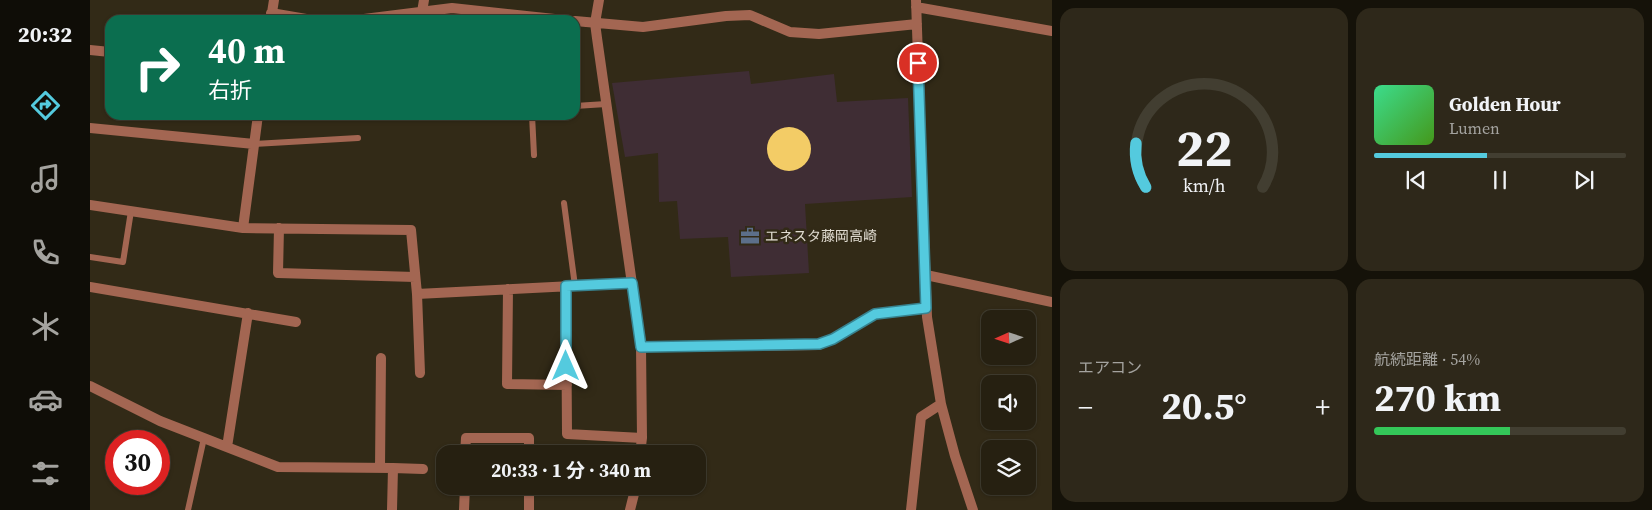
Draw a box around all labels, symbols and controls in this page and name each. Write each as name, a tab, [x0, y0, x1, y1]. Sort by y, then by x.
text: 20:32	[18, 19, 72, 49]
text: 40 m	[208, 27, 285, 75]
icon: right	[125, 35, 190, 100]
pin	[897, 42, 939, 84]
icon: arrive	[904, 49, 932, 77]
text: 右折	[208, 75, 252, 105]
icon: directions	[28, 88, 63, 123]
text: Golden Hour	[1449, 91, 1561, 117]
text: 22	[1176, 112, 1232, 183]
text: Lumen	[1449, 117, 1500, 139]
icon: music	[28, 161, 63, 196]
icon: previous	[1402, 166, 1430, 194]
icon: pause	[1486, 166, 1514, 194]
icon: next	[1570, 166, 1598, 194]
text: km/h	[1183, 173, 1226, 198]
office icon: エネスタ藤岡高崎	[739, 225, 761, 247]
place label: エネスタ藤岡高崎	[765, 226, 877, 246]
icon: phone	[28, 235, 63, 270]
icon: climate	[28, 309, 63, 344]
north arrow	[981, 310, 1036, 365]
map controls	[981, 310, 1036, 495]
position arrow	[539, 339, 591, 391]
text: 航続距離 · 54%	[1374, 348, 1480, 370]
text: エアコン	[1078, 356, 1142, 378]
text: 270 km	[1374, 372, 1501, 424]
button: sound	[981, 375, 1036, 430]
text: 20.5°	[1161, 380, 1247, 432]
icon: car	[28, 382, 63, 417]
text: −	[1078, 388, 1093, 426]
text: +	[1315, 388, 1330, 426]
speed limit sign: 30	[105, 430, 170, 495]
button: layers	[981, 440, 1036, 495]
icon: filters	[28, 456, 63, 491]
text: 20:33 · 1 分 · 340 m	[491, 457, 651, 483]

